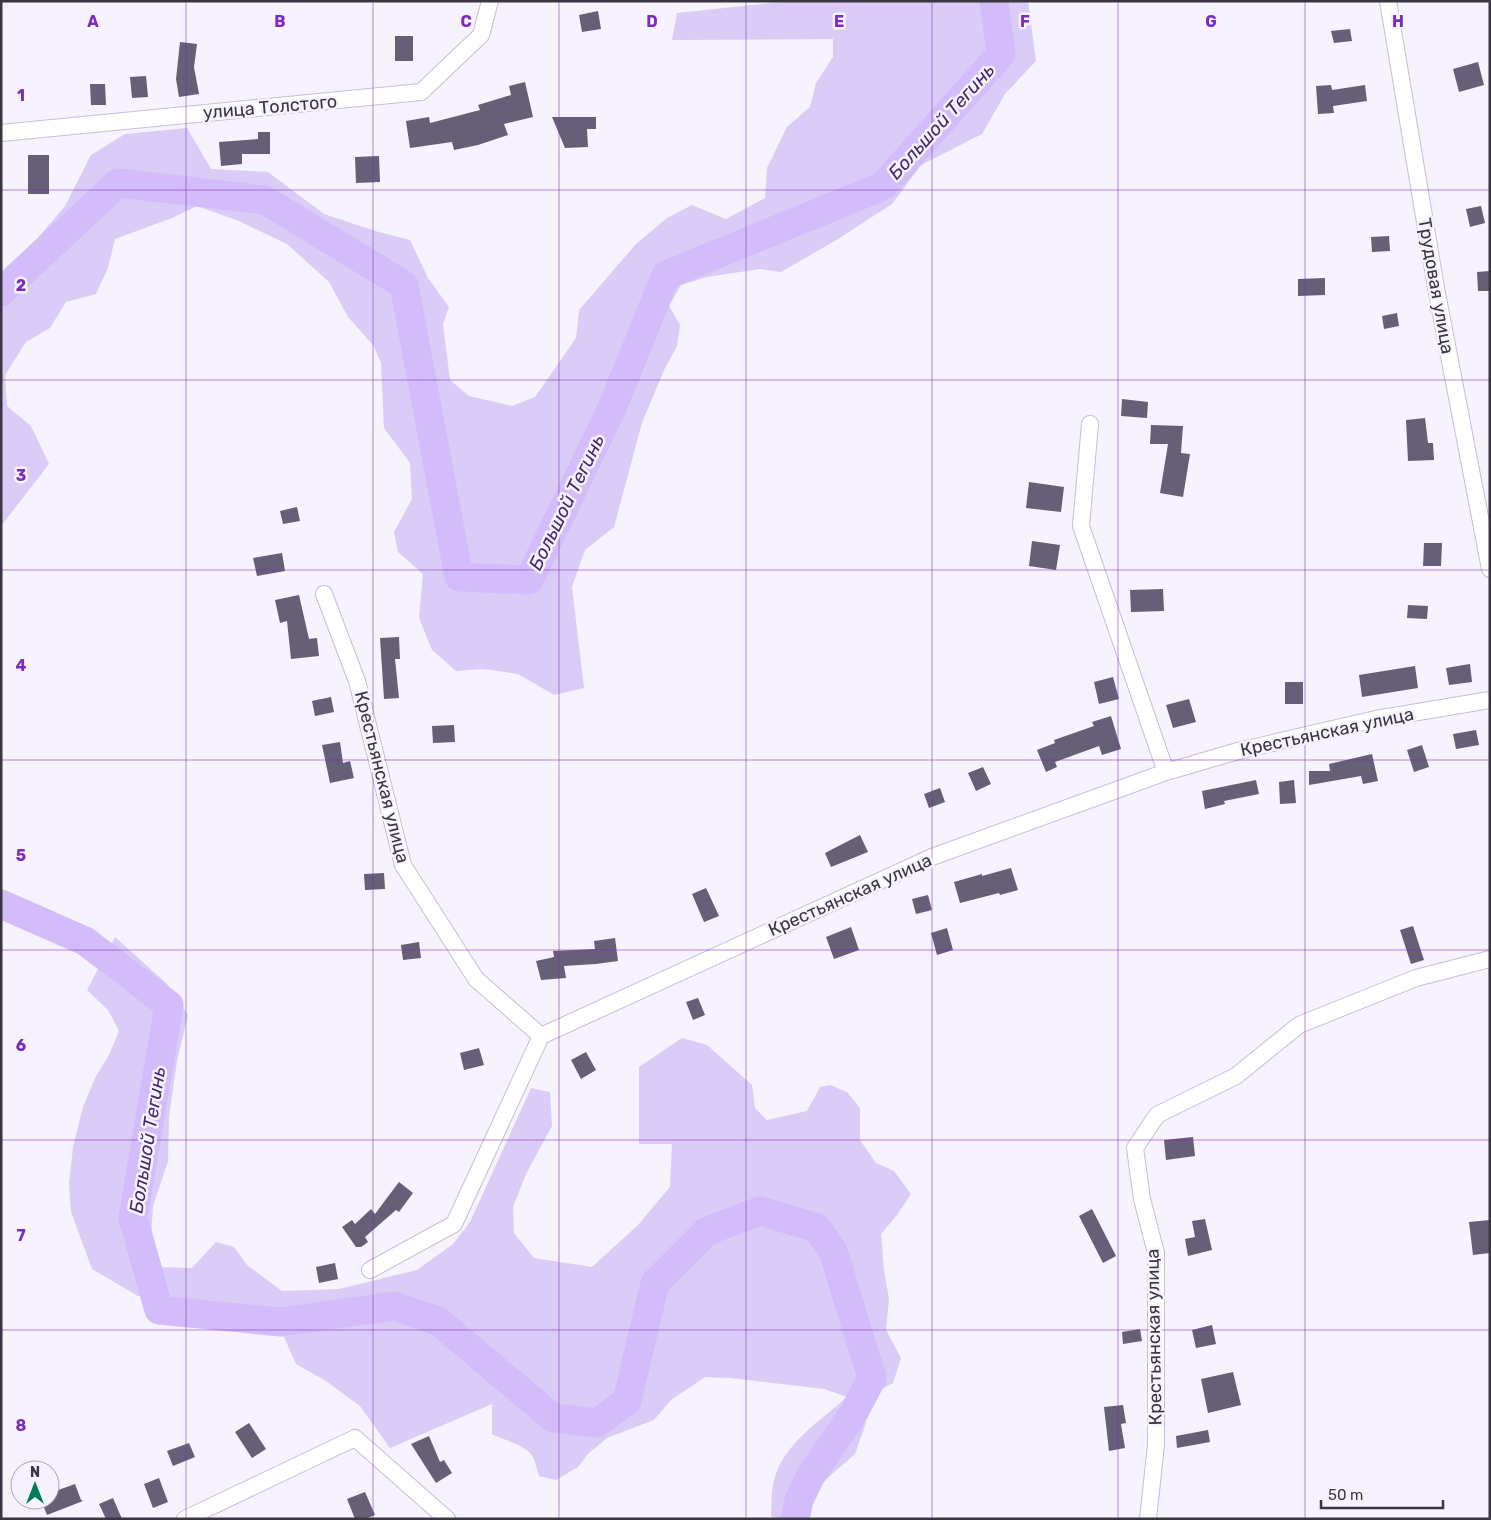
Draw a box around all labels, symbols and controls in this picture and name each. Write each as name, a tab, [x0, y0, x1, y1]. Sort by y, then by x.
text: A	[87, 12, 99, 31]
text: B	[274, 12, 286, 31]
text: C	[460, 12, 472, 31]
text: D	[646, 12, 658, 31]
text: E	[834, 12, 844, 31]
text: F	[1020, 12, 1030, 31]
text: G	[1205, 12, 1217, 31]
text: H	[1392, 12, 1404, 31]
water label: Большой Тегинь	[883, 59, 999, 184]
text: 1	[17, 86, 25, 105]
street label: улица Толстого	[202, 90, 338, 124]
street label: Трудовая улица	[1413, 216, 1459, 356]
text: 2	[16, 276, 26, 295]
water label: Большой Тегинь	[524, 431, 609, 574]
text: 3	[16, 466, 26, 485]
text: 4	[16, 656, 27, 675]
street label: Крестьянская улица	[350, 689, 414, 865]
street label: Крестьянская улица	[1238, 703, 1416, 761]
text: 5	[16, 846, 26, 865]
street label: Крестьянская улица	[765, 849, 935, 941]
text: 6	[16, 1036, 26, 1055]
water label: Большой Тегинь	[125, 1065, 170, 1215]
text: 7	[16, 1226, 26, 1245]
street label: Крестьянская улица	[1141, 1248, 1167, 1426]
text: 8	[16, 1416, 27, 1435]
north arrow	[10, 1460, 60, 1510]
text: N	[30, 1464, 40, 1481]
scale bar	[1321, 1478, 1444, 1510]
text: 50 m	[1328, 1486, 1363, 1504]

